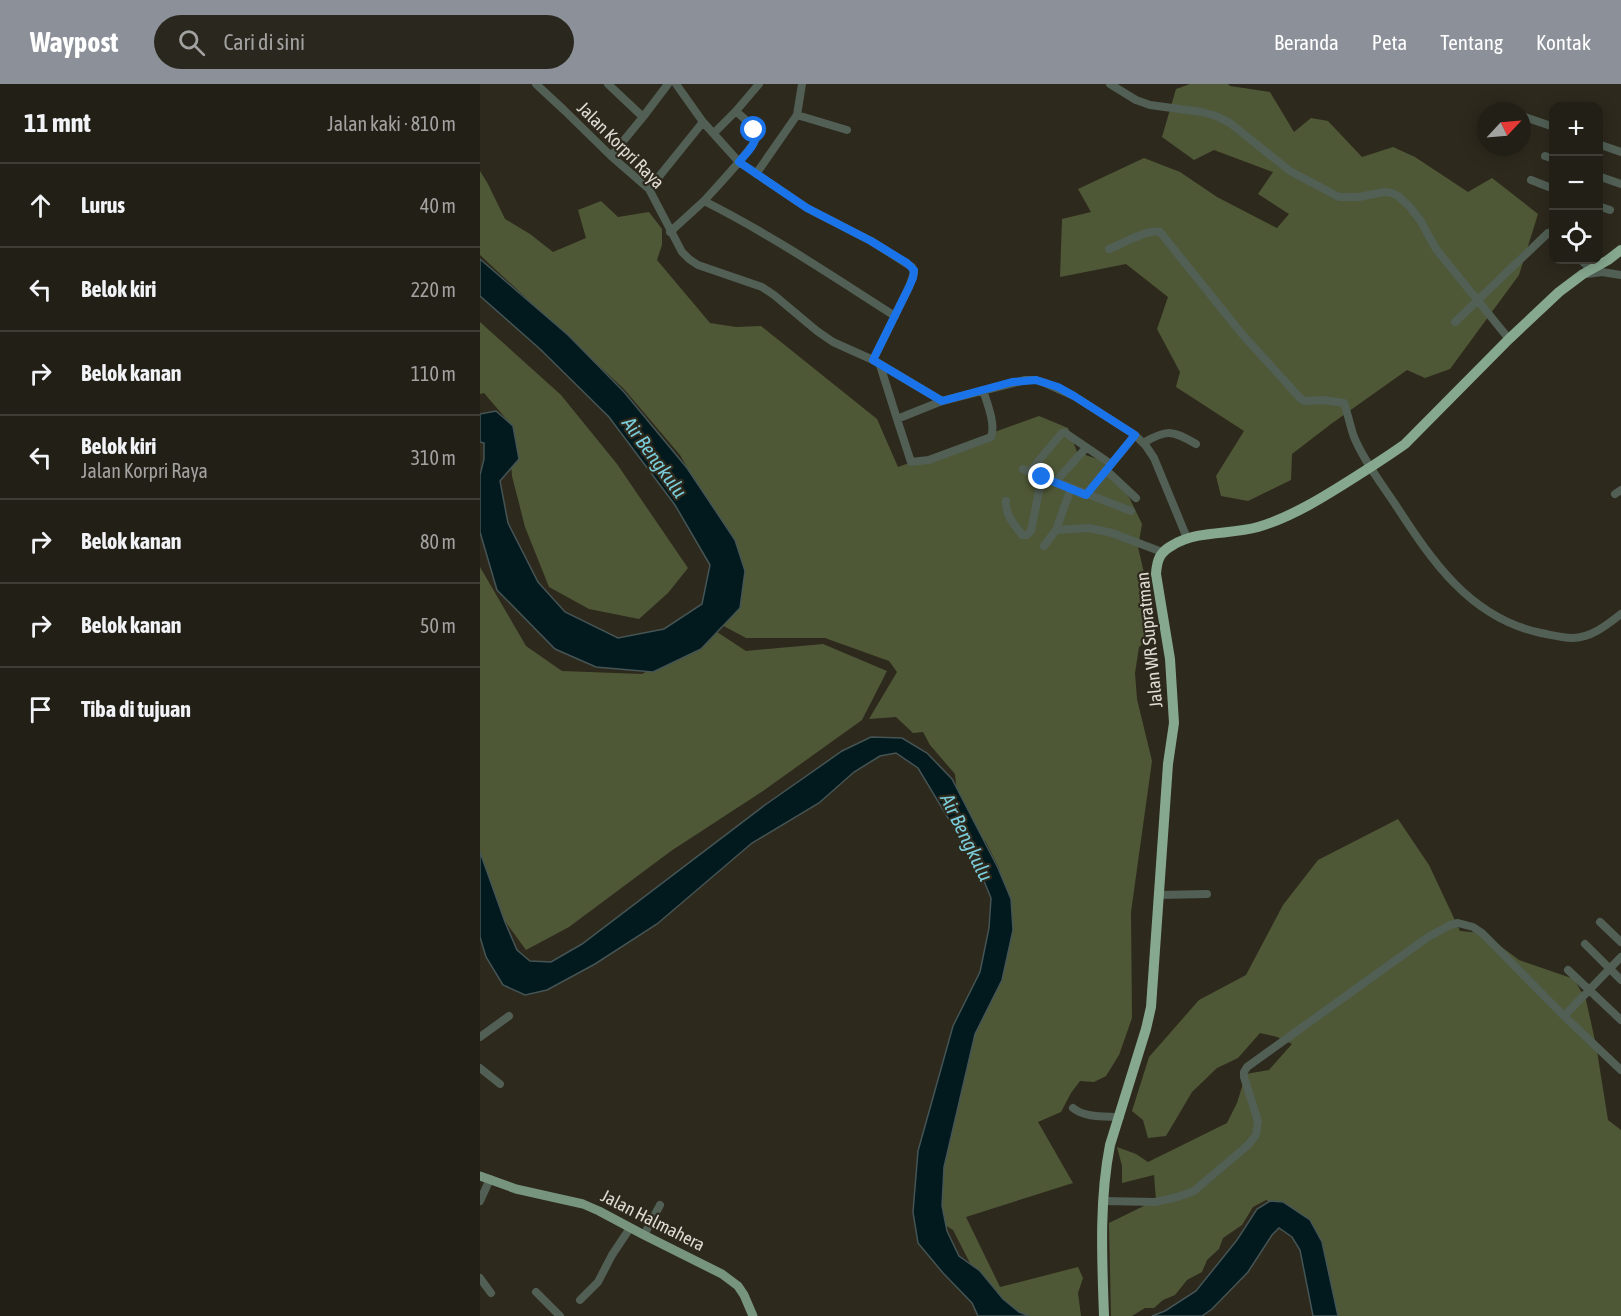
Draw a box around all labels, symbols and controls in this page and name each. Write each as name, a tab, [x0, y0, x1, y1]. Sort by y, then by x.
search box	[154, 15, 574, 69]
text: Waypost	[30, 26, 118, 58]
icon: search	[175, 26, 208, 59]
text: Cari di sini	[223, 29, 305, 55]
text: Beranda	[1274, 30, 1339, 54]
text: Peta	[1372, 30, 1407, 54]
text: Tentang	[1440, 30, 1503, 54]
text: Kontak	[1536, 30, 1591, 54]
street label: Jalan Korpri Raya	[573, 97, 669, 193]
north arrow	[1477, 102, 1531, 156]
map controls	[1549, 102, 1603, 264]
button: +	[1549, 102, 1603, 156]
text: 11 mnt	[24, 108, 91, 138]
text: Jalan kaki · 810 m	[327, 112, 456, 135]
route start	[740, 116, 766, 142]
button: −	[1549, 156, 1603, 210]
icon: ahead	[24, 189, 57, 222]
text: Lurus	[81, 192, 125, 218]
text: 40 m	[420, 194, 456, 217]
button: locate	[1549, 210, 1603, 264]
icon: left	[24, 273, 57, 306]
text: Belok kiri	[81, 276, 156, 302]
text: 220 m	[411, 278, 456, 301]
icon: right	[24, 357, 57, 390]
text: Belok kanan	[81, 360, 182, 386]
text: 110 m	[411, 362, 456, 385]
water label: Air Bengkulu	[617, 411, 692, 502]
text: Belok kiri	[81, 433, 156, 459]
icon: left	[24, 441, 57, 474]
text: 310 m	[411, 446, 456, 469]
text: Jalan Korpri Raya	[81, 459, 208, 482]
route end	[1028, 463, 1054, 489]
icon: right	[24, 525, 57, 558]
text: Belok kanan	[81, 528, 182, 554]
text: 80 m	[420, 530, 456, 553]
street label: Jalan WR Supratman	[1131, 571, 1167, 709]
icon: right	[24, 609, 57, 642]
text: Belok kanan	[81, 612, 182, 638]
text: 50 m	[420, 614, 456, 637]
icon: arrive	[24, 693, 57, 726]
text: Tiba di tujuan	[81, 696, 191, 722]
water label: Air Bengkulu	[936, 789, 998, 885]
street label: Jalan Halmahera	[598, 1185, 708, 1255]

